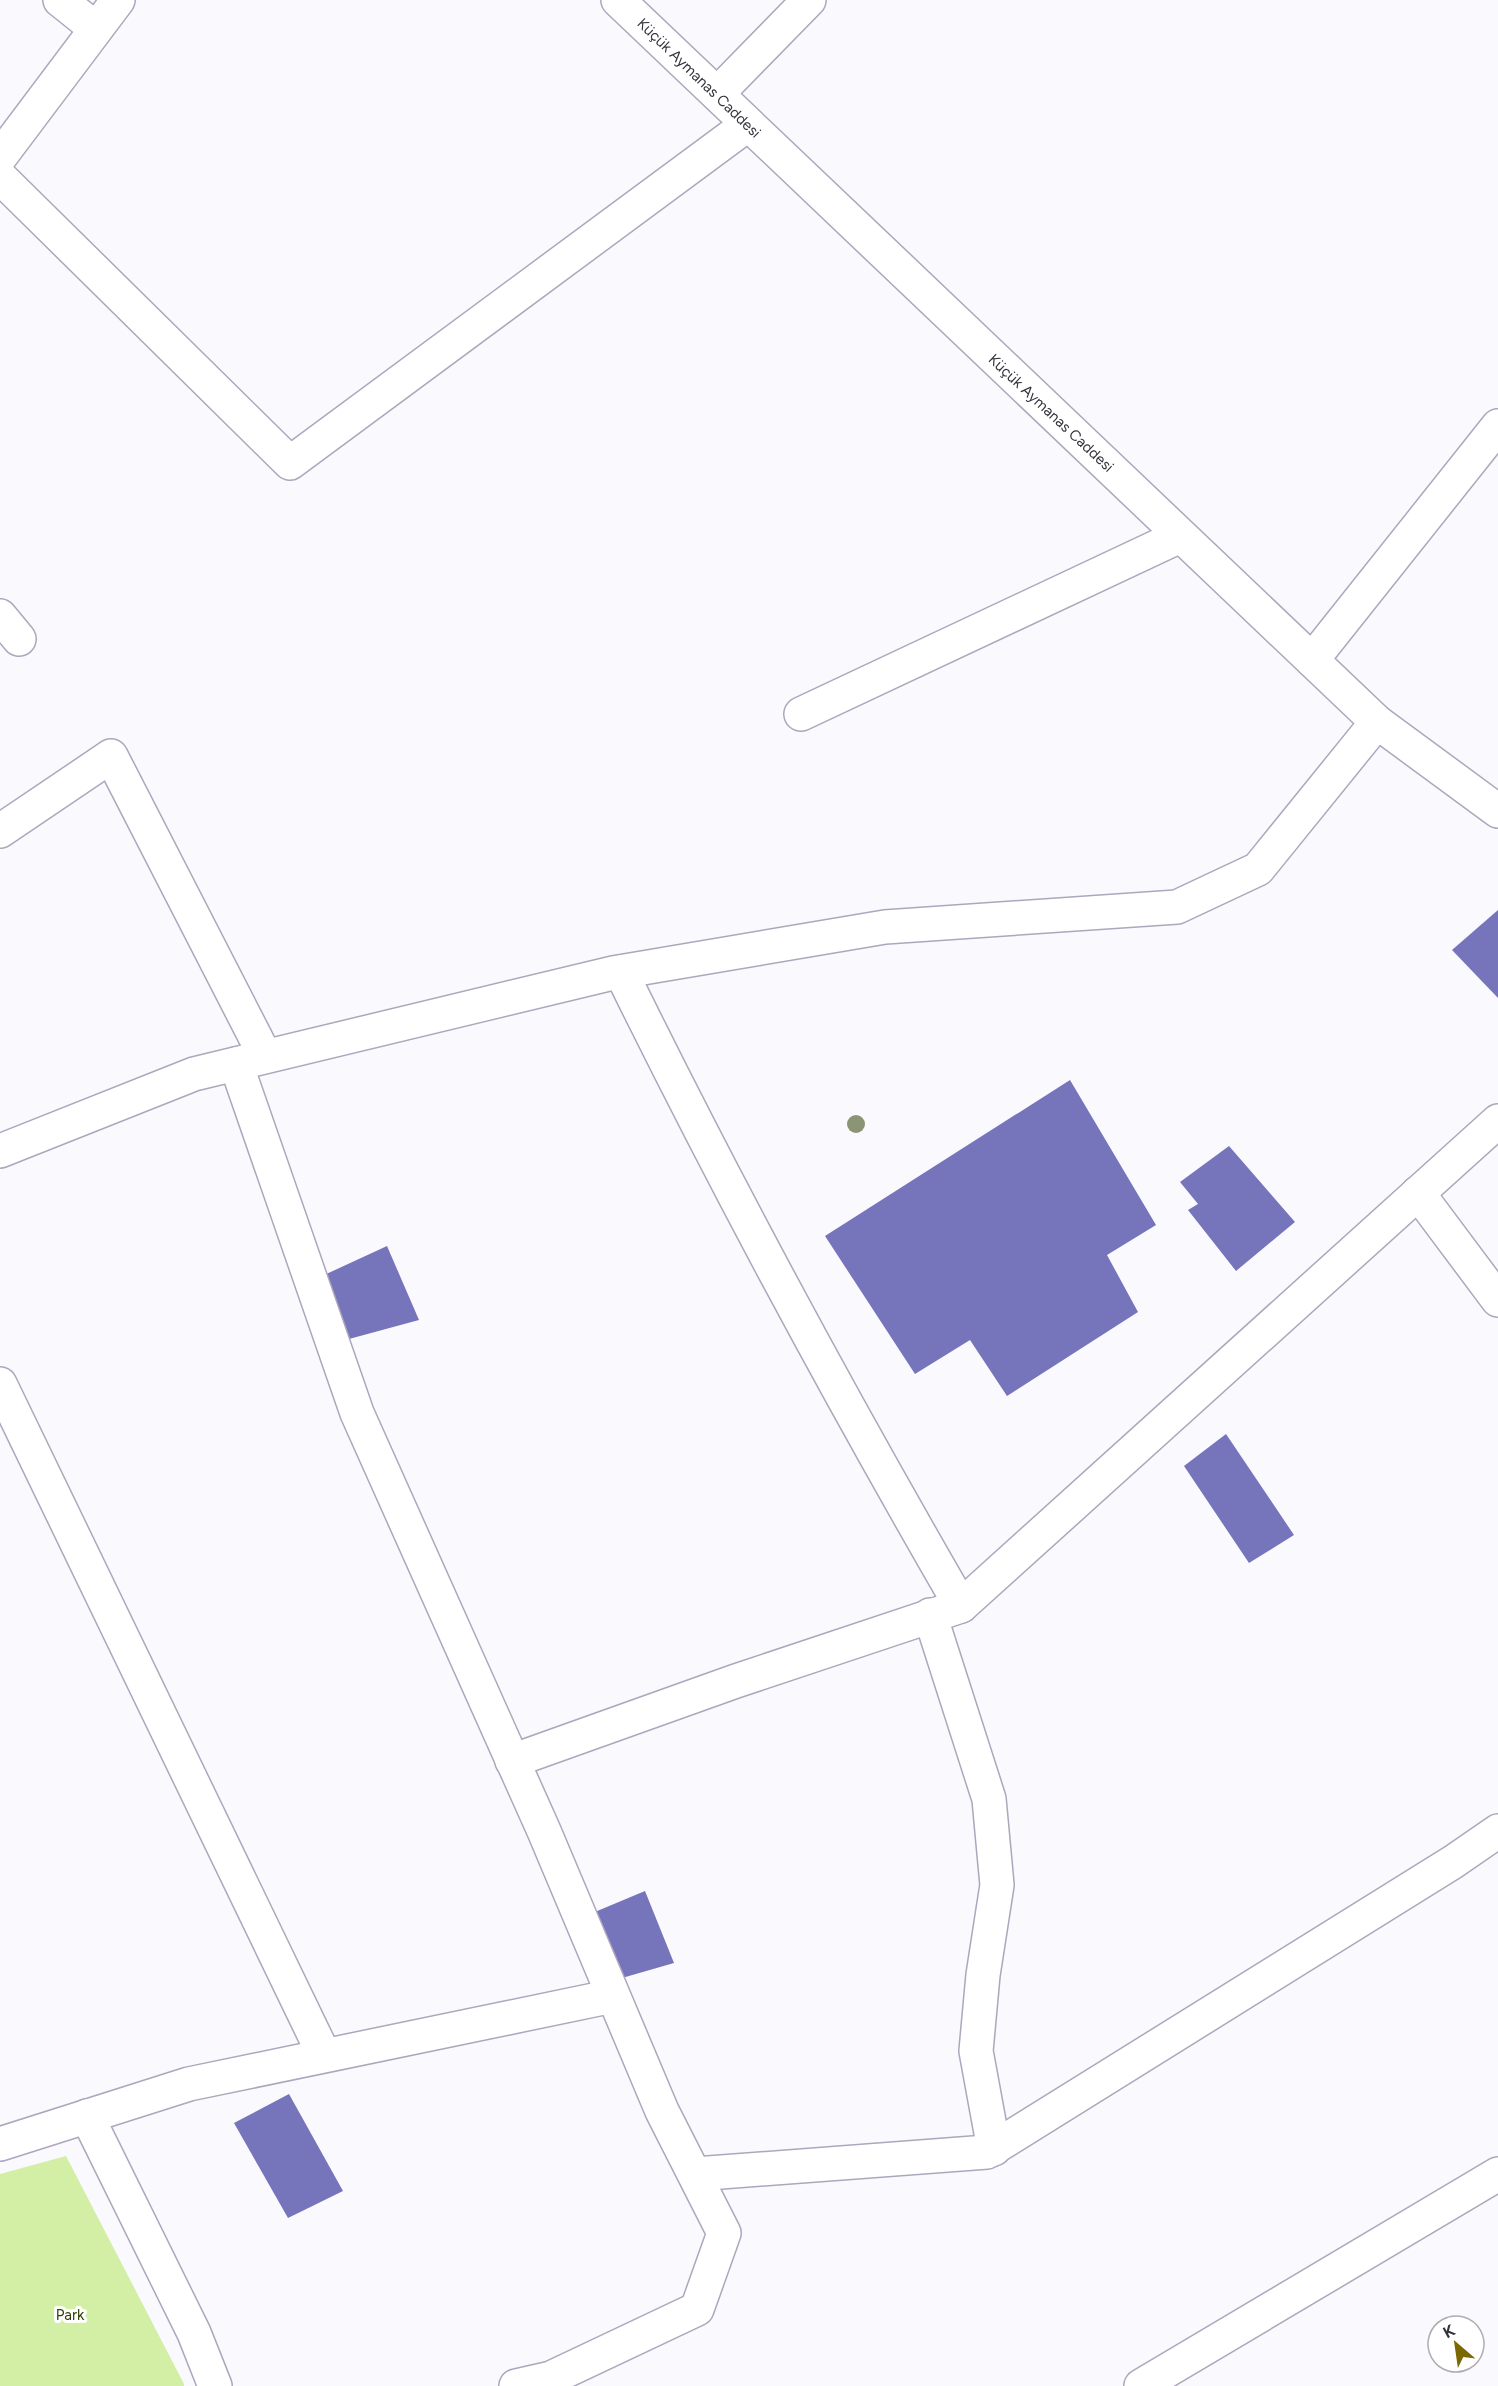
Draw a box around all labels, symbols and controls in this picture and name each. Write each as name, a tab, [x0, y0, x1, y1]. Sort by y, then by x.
street label: Küçük Aymanas Caddesi	[634, 14, 764, 142]
street label: Küçük Aymanas Caddesi	[985, 350, 1117, 476]
park label: Park	[56, 2306, 85, 2324]
north arrow	[1426, 2314, 1486, 2374]
text: K	[1440, 2320, 1459, 2342]

